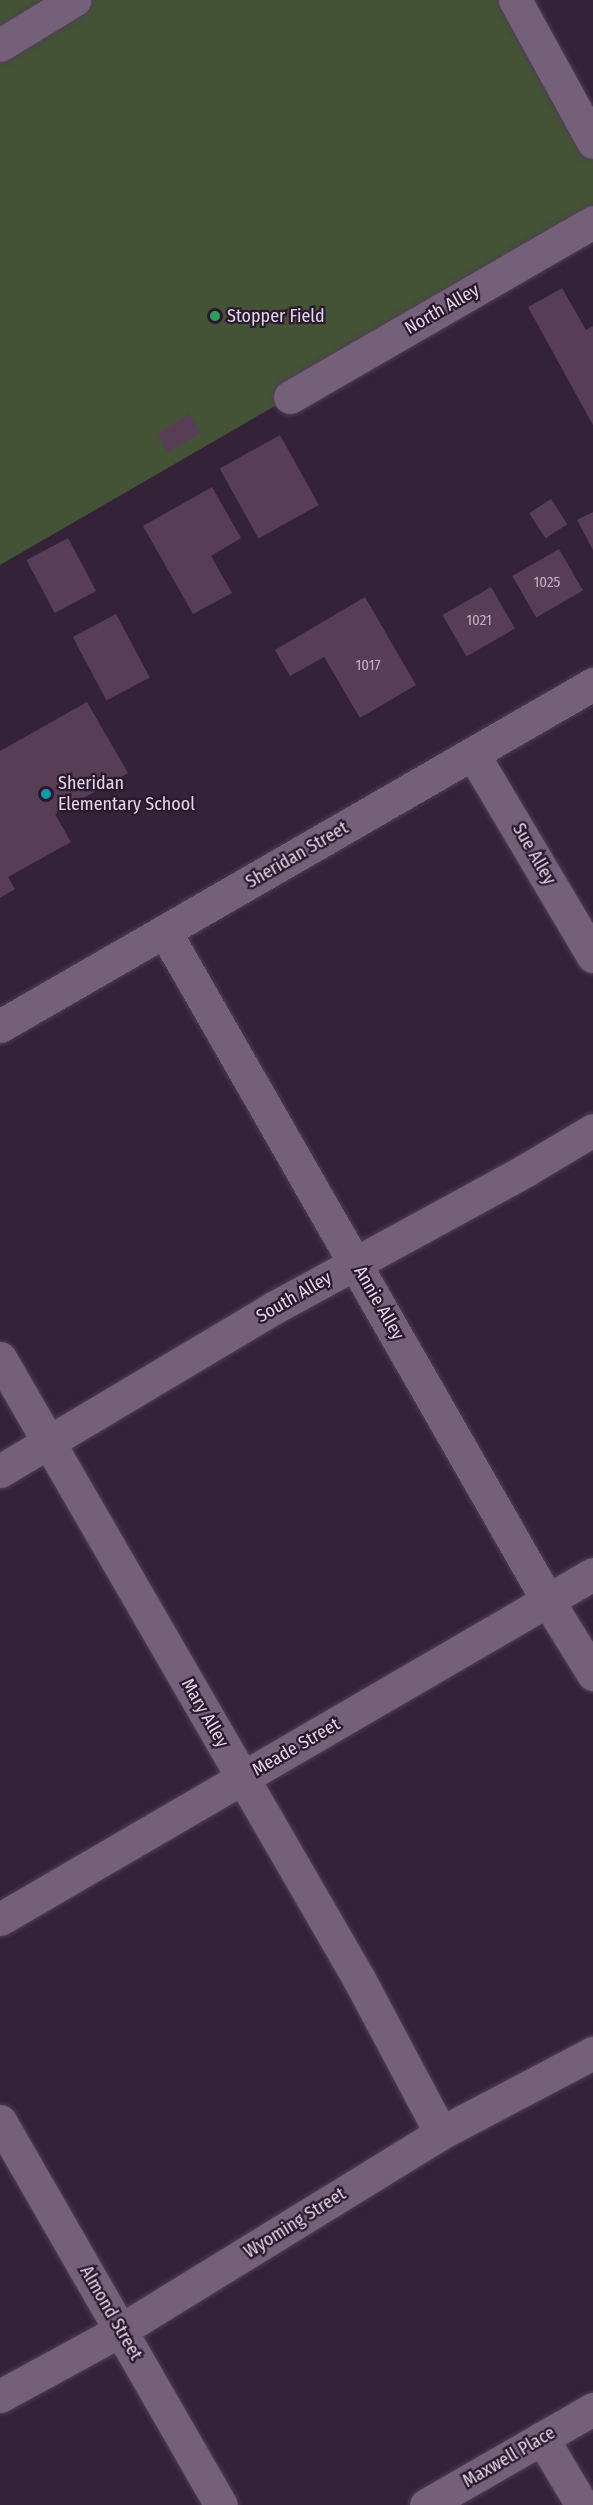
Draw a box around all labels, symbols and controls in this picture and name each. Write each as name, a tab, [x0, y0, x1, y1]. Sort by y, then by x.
street label: North Alley	[401, 279, 483, 339]
place label: Stopper Field	[227, 305, 325, 327]
marker: Stopper Field	[208, 309, 222, 323]
house number: 1025	[534, 574, 560, 592]
house number: 1021	[466, 612, 492, 630]
house number: 1017	[355, 657, 381, 675]
place label: Sheridan Elementary School	[58, 773, 195, 816]
marker: Sheridan Elementary School	[39, 787, 53, 801]
street label: Sheridan Street	[242, 817, 352, 893]
street label: Sue Alley	[508, 820, 560, 888]
street label: Annie Alley	[349, 1262, 409, 1344]
street label: South Alley	[253, 1267, 335, 1327]
street label: Mary Alley	[177, 1675, 233, 1751]
street label: Meade Street	[248, 1713, 344, 1781]
street label: Wyoming Street	[240, 2183, 350, 2263]
street label: Almond Street	[75, 2262, 147, 2364]
street label: Maxwell Place	[459, 2422, 559, 2492]

